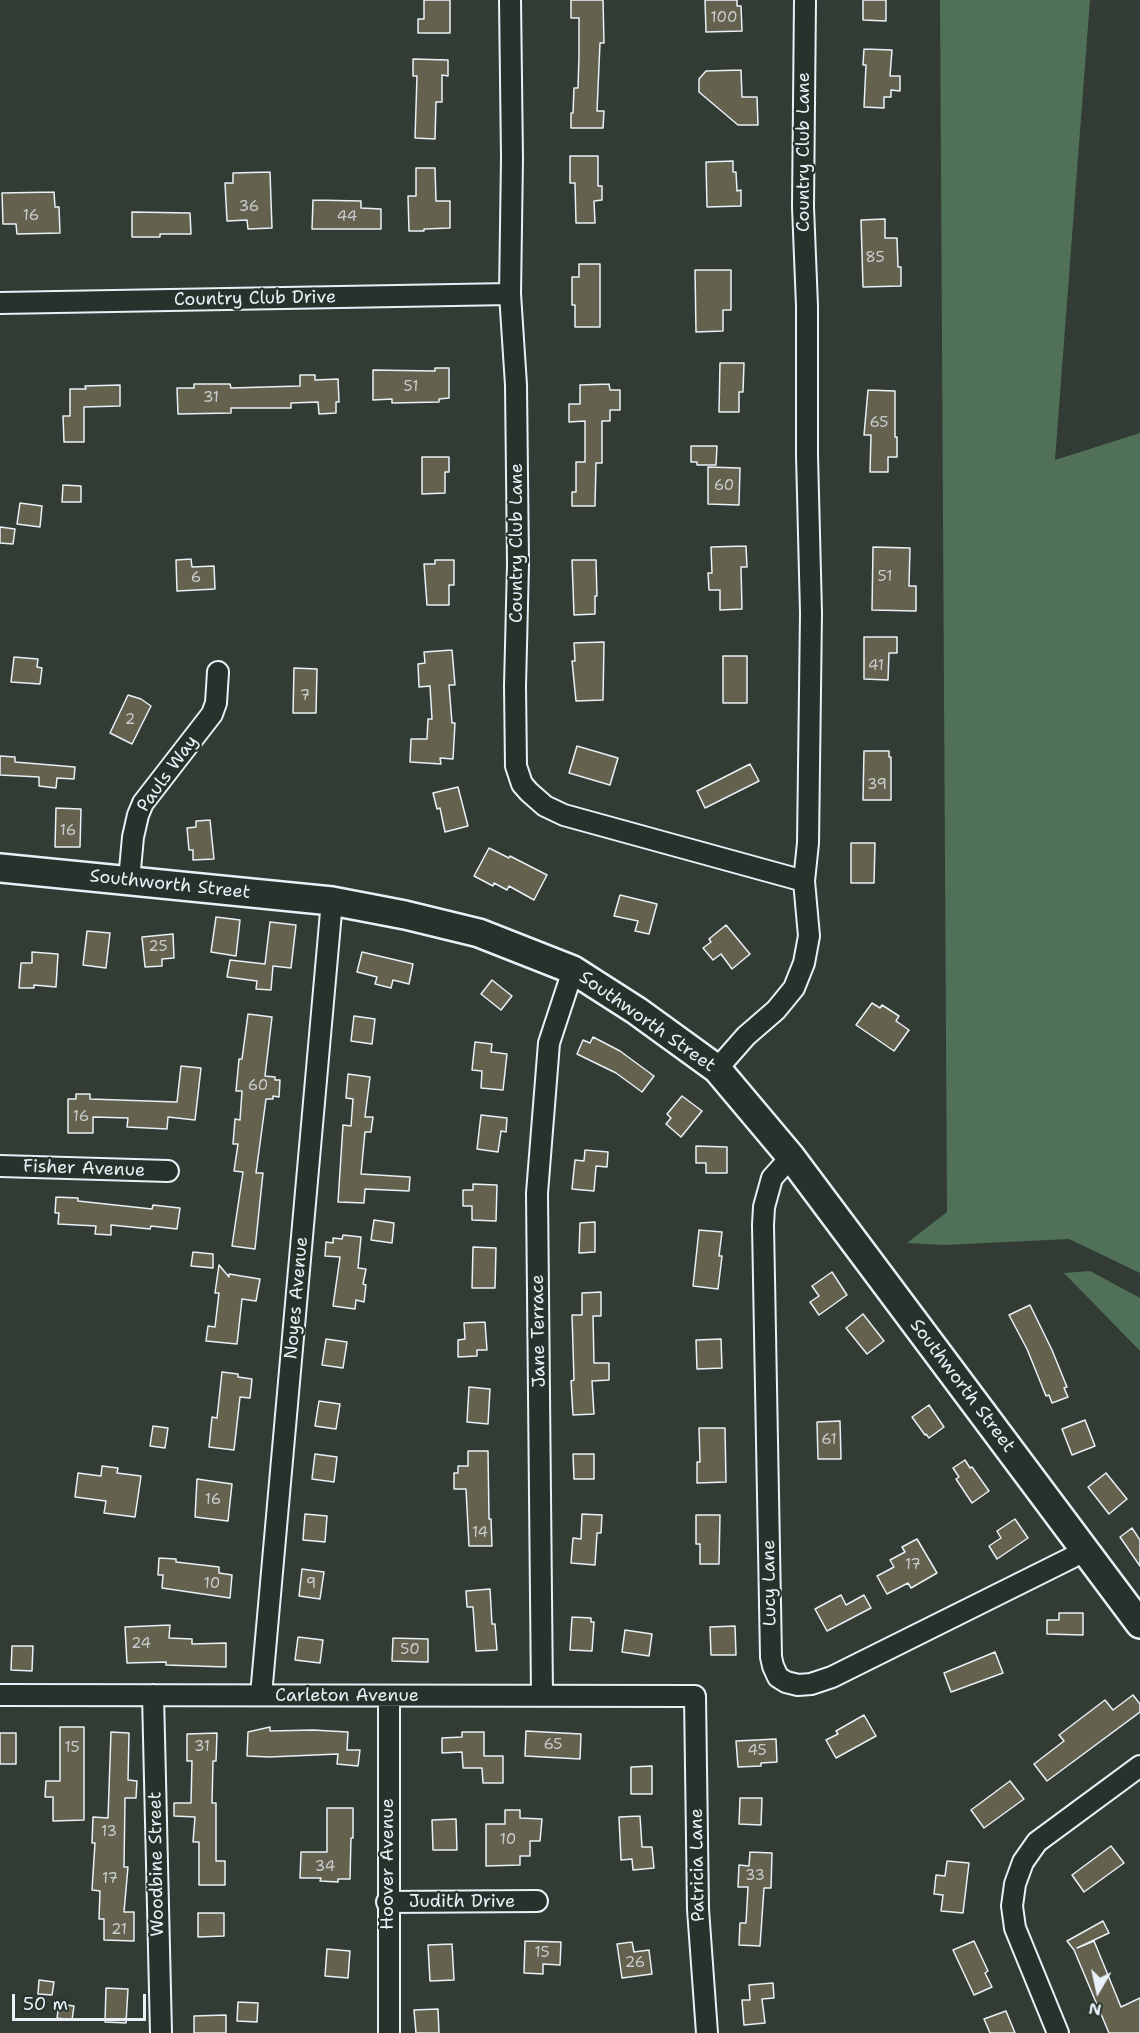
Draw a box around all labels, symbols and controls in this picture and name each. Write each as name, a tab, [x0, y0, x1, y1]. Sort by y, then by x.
house number: 100	[711, 9, 737, 27]
street label: Country Club Lane	[793, 72, 815, 232]
house number: 36	[239, 198, 259, 216]
house number: 16	[23, 207, 39, 225]
house number: 44	[337, 208, 357, 226]
house number: 85	[865, 249, 885, 267]
street label: Country Club Drive	[174, 287, 336, 311]
house number: 51	[404, 378, 418, 396]
house number: 31	[203, 389, 219, 407]
house number: 65	[869, 414, 889, 432]
street label: Country Club Lane	[506, 463, 528, 623]
house number: 60	[714, 477, 734, 495]
house number: 51	[878, 568, 892, 586]
house number: 6	[191, 569, 201, 587]
house number: 41	[868, 657, 884, 675]
house number: 7	[300, 687, 310, 705]
house number: 2	[125, 711, 135, 729]
street label: Pauls Way	[133, 732, 203, 816]
house number: 39	[867, 776, 887, 794]
house number: 16	[60, 822, 76, 840]
street label: Southworth Street	[89, 866, 251, 904]
house number: 25	[148, 938, 168, 956]
street label: Southworth Street	[575, 967, 719, 1077]
house number: 60	[248, 1077, 268, 1095]
house number: 16	[73, 1108, 89, 1126]
street label: Fisher Avenue	[23, 1156, 145, 1182]
street label: Noyes Avenue	[281, 1236, 313, 1360]
street label: Jane Terrace	[527, 1274, 551, 1388]
street label: Southworth Street	[905, 1315, 1019, 1457]
house number: 61	[821, 1431, 837, 1449]
house number: 16	[205, 1491, 221, 1509]
house number: 14	[472, 1524, 488, 1542]
street label: Lucy Lane	[758, 1540, 782, 1626]
house number: 17	[905, 1556, 921, 1574]
house number: 10	[204, 1575, 220, 1593]
house number: 9	[306, 1575, 316, 1593]
house number: 24	[131, 1635, 151, 1653]
house number: 50	[400, 1641, 420, 1659]
street label: Carleton Avenue	[275, 1685, 419, 1707]
house number: 65	[543, 1736, 563, 1754]
house number: 31	[194, 1738, 210, 1756]
house number: 15	[64, 1739, 80, 1757]
house number: 45	[747, 1742, 767, 1760]
street label: Woodbine Street	[145, 1791, 169, 1937]
street label: Hoover Avenue	[377, 1798, 399, 1930]
street label: Patricia Lane	[686, 1808, 710, 1922]
house number: 13	[101, 1823, 117, 1841]
house number: 10	[500, 1831, 516, 1849]
house number: 34	[315, 1858, 335, 1876]
house number: 33	[745, 1867, 765, 1885]
house number: 17	[102, 1870, 118, 1888]
street label: Judith Drive	[409, 1891, 515, 1913]
house number: 21	[111, 1921, 127, 1939]
house number: 15	[534, 1944, 550, 1962]
house number: 26	[625, 1954, 645, 1972]
north arrow	[1068, 1961, 1128, 2021]
scale bar	[15, 1982, 148, 2020]
text: 50 m	[23, 1992, 68, 2016]
text: N	[1087, 1998, 1103, 2021]

